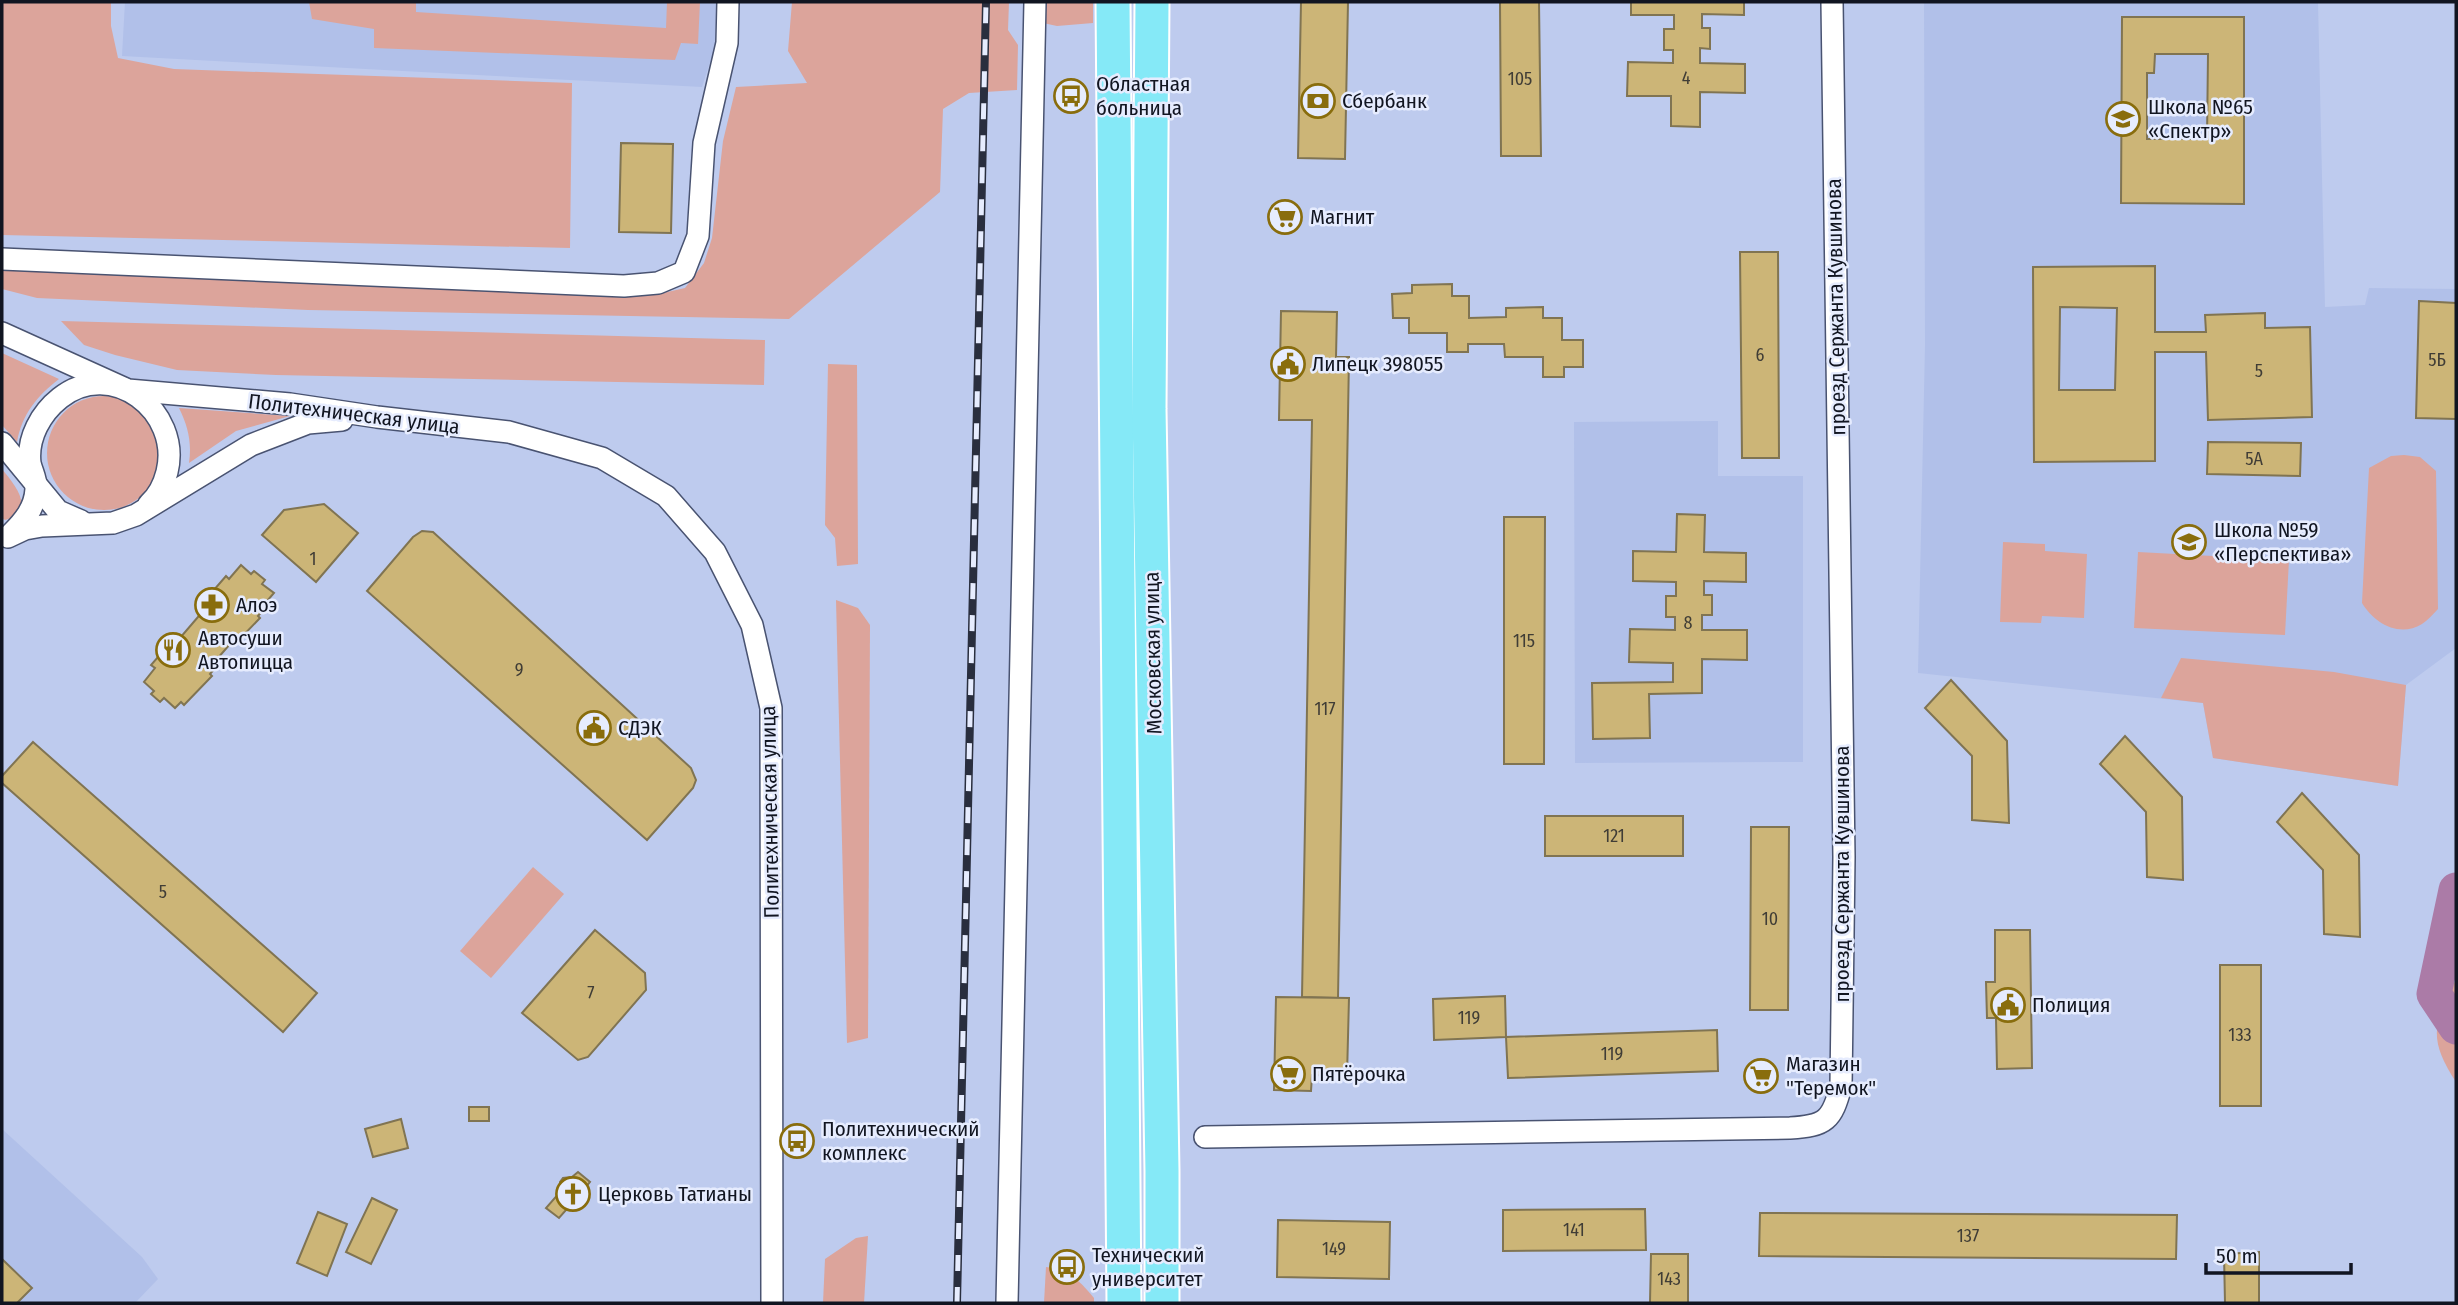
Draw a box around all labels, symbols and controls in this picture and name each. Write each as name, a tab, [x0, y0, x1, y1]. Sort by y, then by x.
house number: 4	[1682, 67, 1691, 89]
house number: 105	[1508, 68, 1532, 90]
place label: Областная больница	[1096, 71, 1190, 121]
bus stop icon: Областная больница	[1052, 77, 1090, 115]
bank icon: Сбербанк	[1299, 82, 1337, 120]
place label: Сбербанк	[1342, 88, 1427, 114]
place label: Школа №65 «Спектр»	[2148, 94, 2253, 144]
school or university icon: Школа №65 «Спектр»	[2104, 100, 2142, 138]
street label: проезд Сержанта Кувшинова	[1821, 178, 1851, 436]
supermarket icon: Магнит	[1266, 198, 1304, 236]
place label: Магнит	[1310, 204, 1375, 230]
house number: 6	[1756, 344, 1765, 366]
public building icon: Липецк 398055	[1269, 345, 1307, 383]
house number: 5Б	[2428, 349, 2446, 371]
place label: Липецк 398055	[1312, 351, 1443, 377]
house number: 5	[2255, 360, 2263, 382]
street label: Политехническая улица	[247, 388, 461, 440]
house number: 5А	[2245, 448, 2263, 470]
place label: Школа №59 «Перспектива»	[2214, 517, 2352, 567]
school or university icon: Школа №59 «Перспектива»	[2170, 523, 2208, 561]
house number: 1	[309, 548, 317, 570]
street label: Московская улица	[1139, 571, 1167, 735]
pharmacy icon: Алоэ	[193, 586, 231, 624]
place label: Алоэ	[236, 592, 278, 618]
house number: 8	[1684, 612, 1693, 634]
place label: Автосуши Автопицца	[198, 625, 293, 675]
house number: 115	[1513, 630, 1535, 652]
restaurant icon: Автосуши Автопицца	[154, 631, 192, 669]
house number: 9	[515, 659, 523, 681]
house number: 117	[1314, 698, 1336, 720]
street label: Политехническая улица	[755, 705, 785, 919]
public building icon: СДЭК	[575, 709, 613, 747]
place label: СДЭК	[618, 715, 662, 741]
street label: проезд Сержанта Кувшинова	[1829, 745, 1855, 1003]
house number: 121	[1603, 825, 1625, 847]
house number: 5	[159, 881, 167, 903]
house number: 10	[1762, 908, 1778, 930]
house number: 7	[587, 982, 595, 1004]
public building icon: Полиция	[1989, 986, 2027, 1024]
place label: Полиция	[2032, 992, 2110, 1018]
house number: 119	[1458, 1007, 1480, 1029]
house number: 133	[2228, 1024, 2252, 1046]
house number: 119	[1601, 1043, 1623, 1065]
place label: Магазин "Теремок"	[1786, 1051, 1876, 1101]
supermarket icon: Пятёрочка	[1269, 1055, 1307, 1093]
supermarket icon: Магазин "Теремок"	[1742, 1057, 1780, 1095]
place label: Пятёрочка	[1312, 1061, 1406, 1087]
place label: Политехнический комплекс	[822, 1116, 980, 1166]
bus stop icon: Политехнический комплекс	[778, 1122, 816, 1160]
church icon: Церковь Татианы	[554, 1175, 592, 1213]
place label: Церковь Татианы	[598, 1181, 752, 1207]
house number: 141	[1563, 1219, 1585, 1241]
house number: 137	[1957, 1225, 1979, 1247]
scale bar	[2206, 1232, 2351, 1276]
house number: 149	[1322, 1238, 1346, 1260]
place label: Технический университет	[1092, 1242, 1205, 1292]
text: 50 m	[2216, 1243, 2258, 1269]
bus stop icon: Технический университет	[1048, 1248, 1086, 1286]
house number: 143	[1657, 1268, 1681, 1290]

